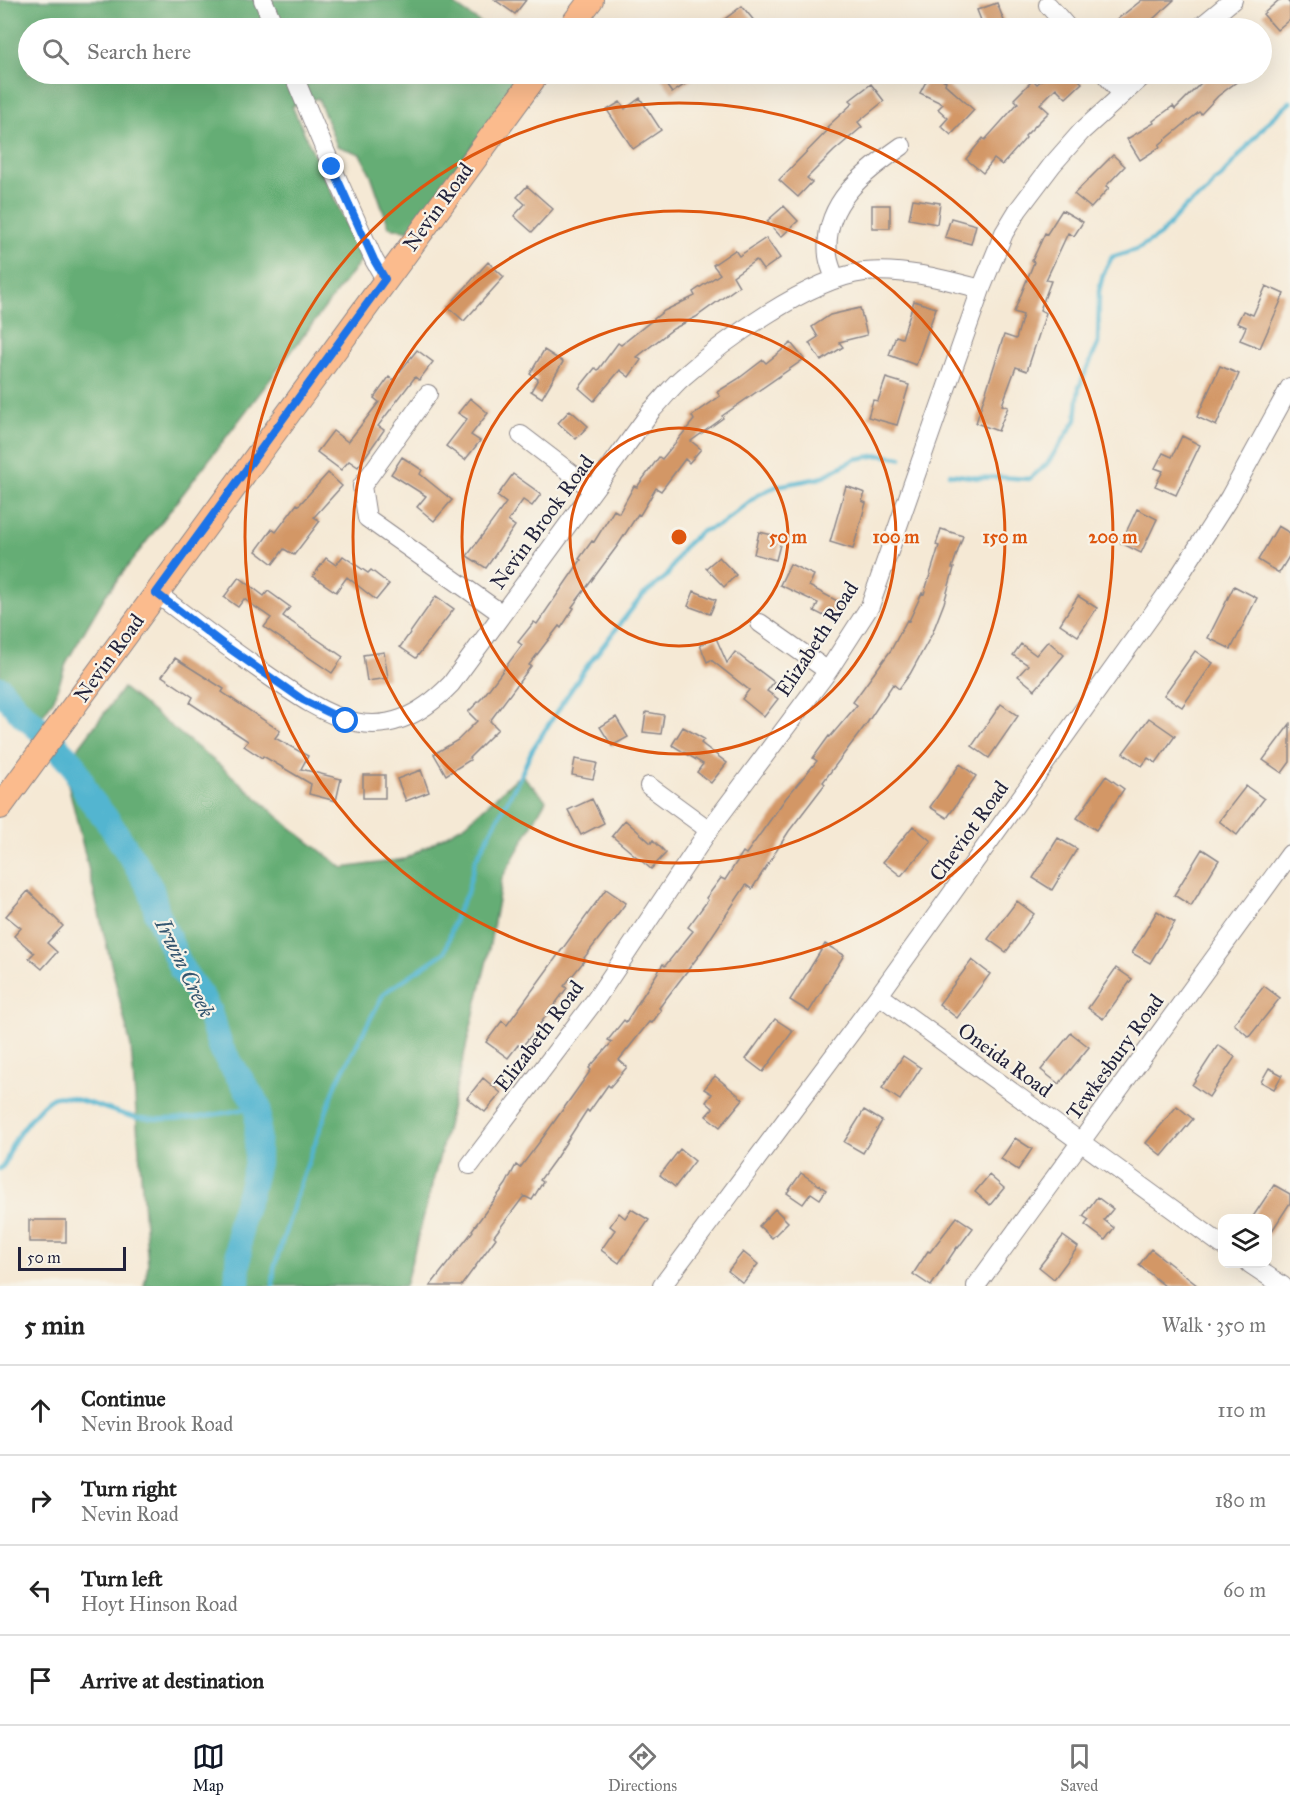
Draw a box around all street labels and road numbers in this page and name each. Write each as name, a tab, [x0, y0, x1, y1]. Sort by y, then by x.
street label: Nevin Road	[397, 157, 479, 256]
street label: Nevin Brook Road	[484, 449, 600, 594]
street label: Elizabeth Road	[770, 576, 864, 702]
street label: Nevin Road	[68, 608, 150, 707]
street label: Cheviot Road	[924, 775, 1014, 886]
street label: Elizabeth Road	[489, 975, 589, 1097]
street label: Tewkesbury Road	[1061, 989, 1170, 1125]
street label: Oneida Road	[953, 1017, 1058, 1103]

